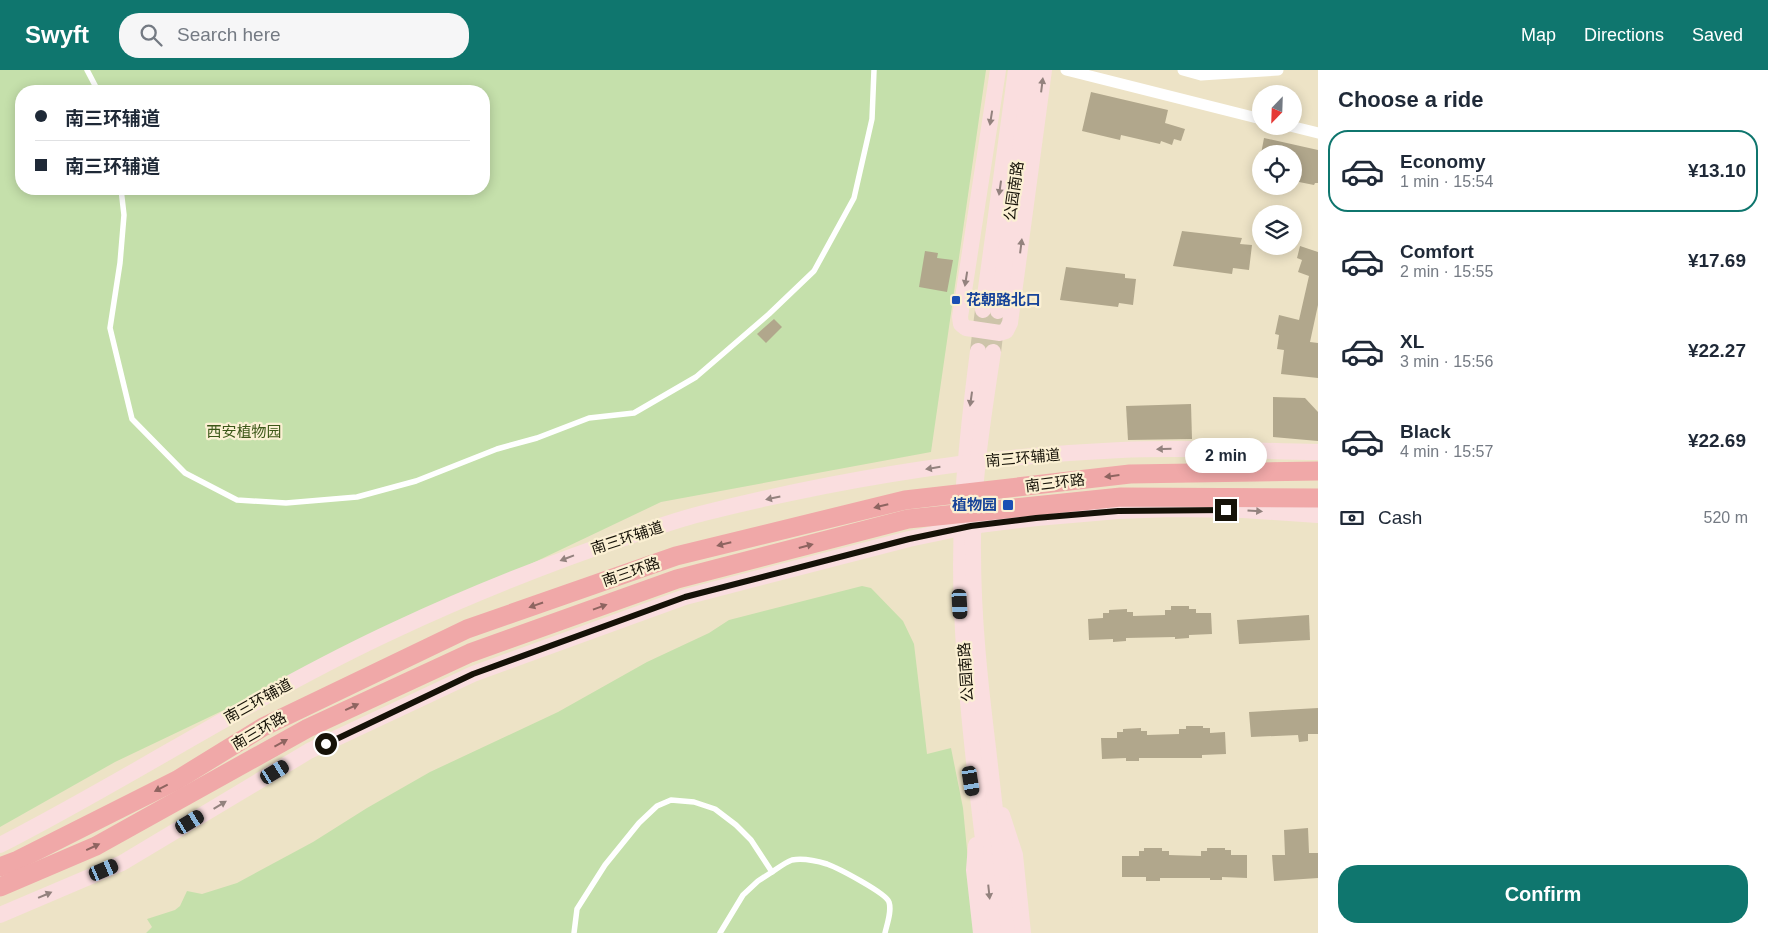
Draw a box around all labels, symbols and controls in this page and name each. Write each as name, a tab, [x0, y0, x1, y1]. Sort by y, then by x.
search box	[119, 13, 469, 58]
text: Swyft	[25, 21, 89, 48]
icon: search	[137, 21, 165, 49]
text: Search here	[177, 24, 281, 45]
text: Map	[1521, 25, 1556, 45]
text: Directions	[1584, 25, 1664, 45]
text: Saved	[1692, 25, 1743, 45]
one-way arrow	[1038, 76, 1046, 92]
north arrow	[1252, 85, 1302, 135]
map controls	[1252, 85, 1302, 255]
text: Choose a ride	[1338, 87, 1483, 112]
text: 南三环辅道	[65, 108, 160, 129]
one-way arrow	[987, 111, 995, 127]
button: locate	[1252, 145, 1302, 195]
icon: car	[1340, 149, 1385, 194]
text: Economy	[1400, 151, 1486, 172]
text: 南三环辅道	[65, 156, 160, 177]
street label: 公园南路	[1001, 160, 1026, 222]
text: ¥13.10	[1688, 160, 1746, 181]
text: 1 min · 15:54	[1400, 173, 1493, 190]
one-way arrow	[996, 180, 1004, 196]
button: layers	[1252, 205, 1302, 255]
one-way arrow	[1017, 238, 1025, 254]
icon: car	[1340, 239, 1385, 284]
text: Comfort	[1400, 241, 1474, 262]
text: ¥17.69	[1688, 250, 1746, 271]
text: 2 min · 15:55	[1400, 263, 1493, 280]
one-way arrow	[962, 271, 970, 287]
place label: 花朝路北口	[966, 291, 1041, 308]
marker: 花朝路北口	[950, 294, 962, 306]
icon: car	[1340, 329, 1385, 374]
text: XL	[1400, 331, 1424, 352]
text: ¥22.27	[1688, 340, 1746, 361]
text: 3 min · 15:56	[1400, 353, 1493, 370]
one-way arrow	[967, 391, 975, 407]
icon: car	[1340, 419, 1385, 464]
text: Black	[1400, 421, 1451, 442]
park label: 西安植物园	[206, 423, 282, 440]
text: ¥22.69	[1688, 430, 1746, 451]
callout: 2 min	[1185, 438, 1267, 472]
text: 4 min · 15:57	[1400, 443, 1493, 460]
one-way arrow	[1156, 445, 1172, 453]
street label: 南三环辅道	[985, 446, 1061, 469]
text: 2 min	[1205, 447, 1247, 464]
one-way arrow	[924, 465, 940, 473]
street label: 南三环路	[1024, 470, 1086, 495]
one-way arrow	[1104, 472, 1120, 480]
one-way arrow	[765, 494, 781, 502]
place label: 植物园	[952, 496, 997, 513]
marker: 植物园	[1001, 498, 1015, 512]
route end	[1215, 499, 1237, 521]
one-way arrow	[874, 502, 889, 510]
icon: cash	[1338, 504, 1366, 532]
one-way arrow	[1247, 507, 1263, 515]
text: Cash	[1378, 507, 1422, 528]
text: 520 m	[1704, 509, 1748, 526]
street label: 南三环辅道	[589, 518, 665, 557]
one-way arrow	[716, 541, 731, 549]
one-way arrow	[798, 541, 813, 549]
one-way arrow	[559, 554, 574, 562]
street label: 南三环路	[600, 554, 662, 589]
car	[951, 589, 968, 619]
one-way arrow	[528, 602, 543, 609]
one-way arrow	[592, 602, 607, 610]
street label: 公园南路	[955, 642, 976, 703]
street label: 南三环辅道	[221, 675, 295, 726]
one-way arrow	[345, 703, 359, 711]
street label: 南三环路	[229, 708, 289, 753]
route start	[315, 733, 337, 755]
one-way arrow	[274, 738, 288, 747]
car	[258, 758, 291, 786]
car	[961, 765, 980, 797]
one-way arrow	[154, 784, 168, 792]
one-way arrow	[213, 800, 226, 809]
car	[173, 808, 206, 836]
one-way arrow	[86, 843, 100, 851]
car	[87, 857, 120, 883]
button: Confirm	[1338, 865, 1748, 923]
one-way arrow	[985, 885, 993, 901]
one-way arrow	[38, 891, 52, 899]

